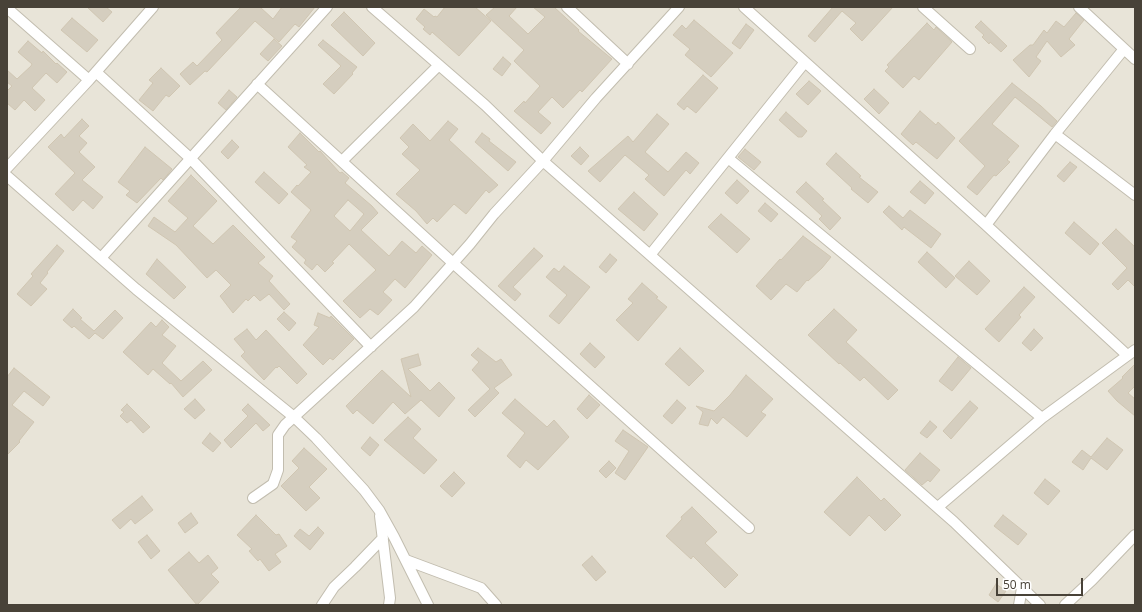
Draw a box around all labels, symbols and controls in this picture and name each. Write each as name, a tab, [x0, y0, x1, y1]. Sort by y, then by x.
scale bar	[998, 570, 1085, 596]
text: 50 m	[1003, 576, 1031, 593]

